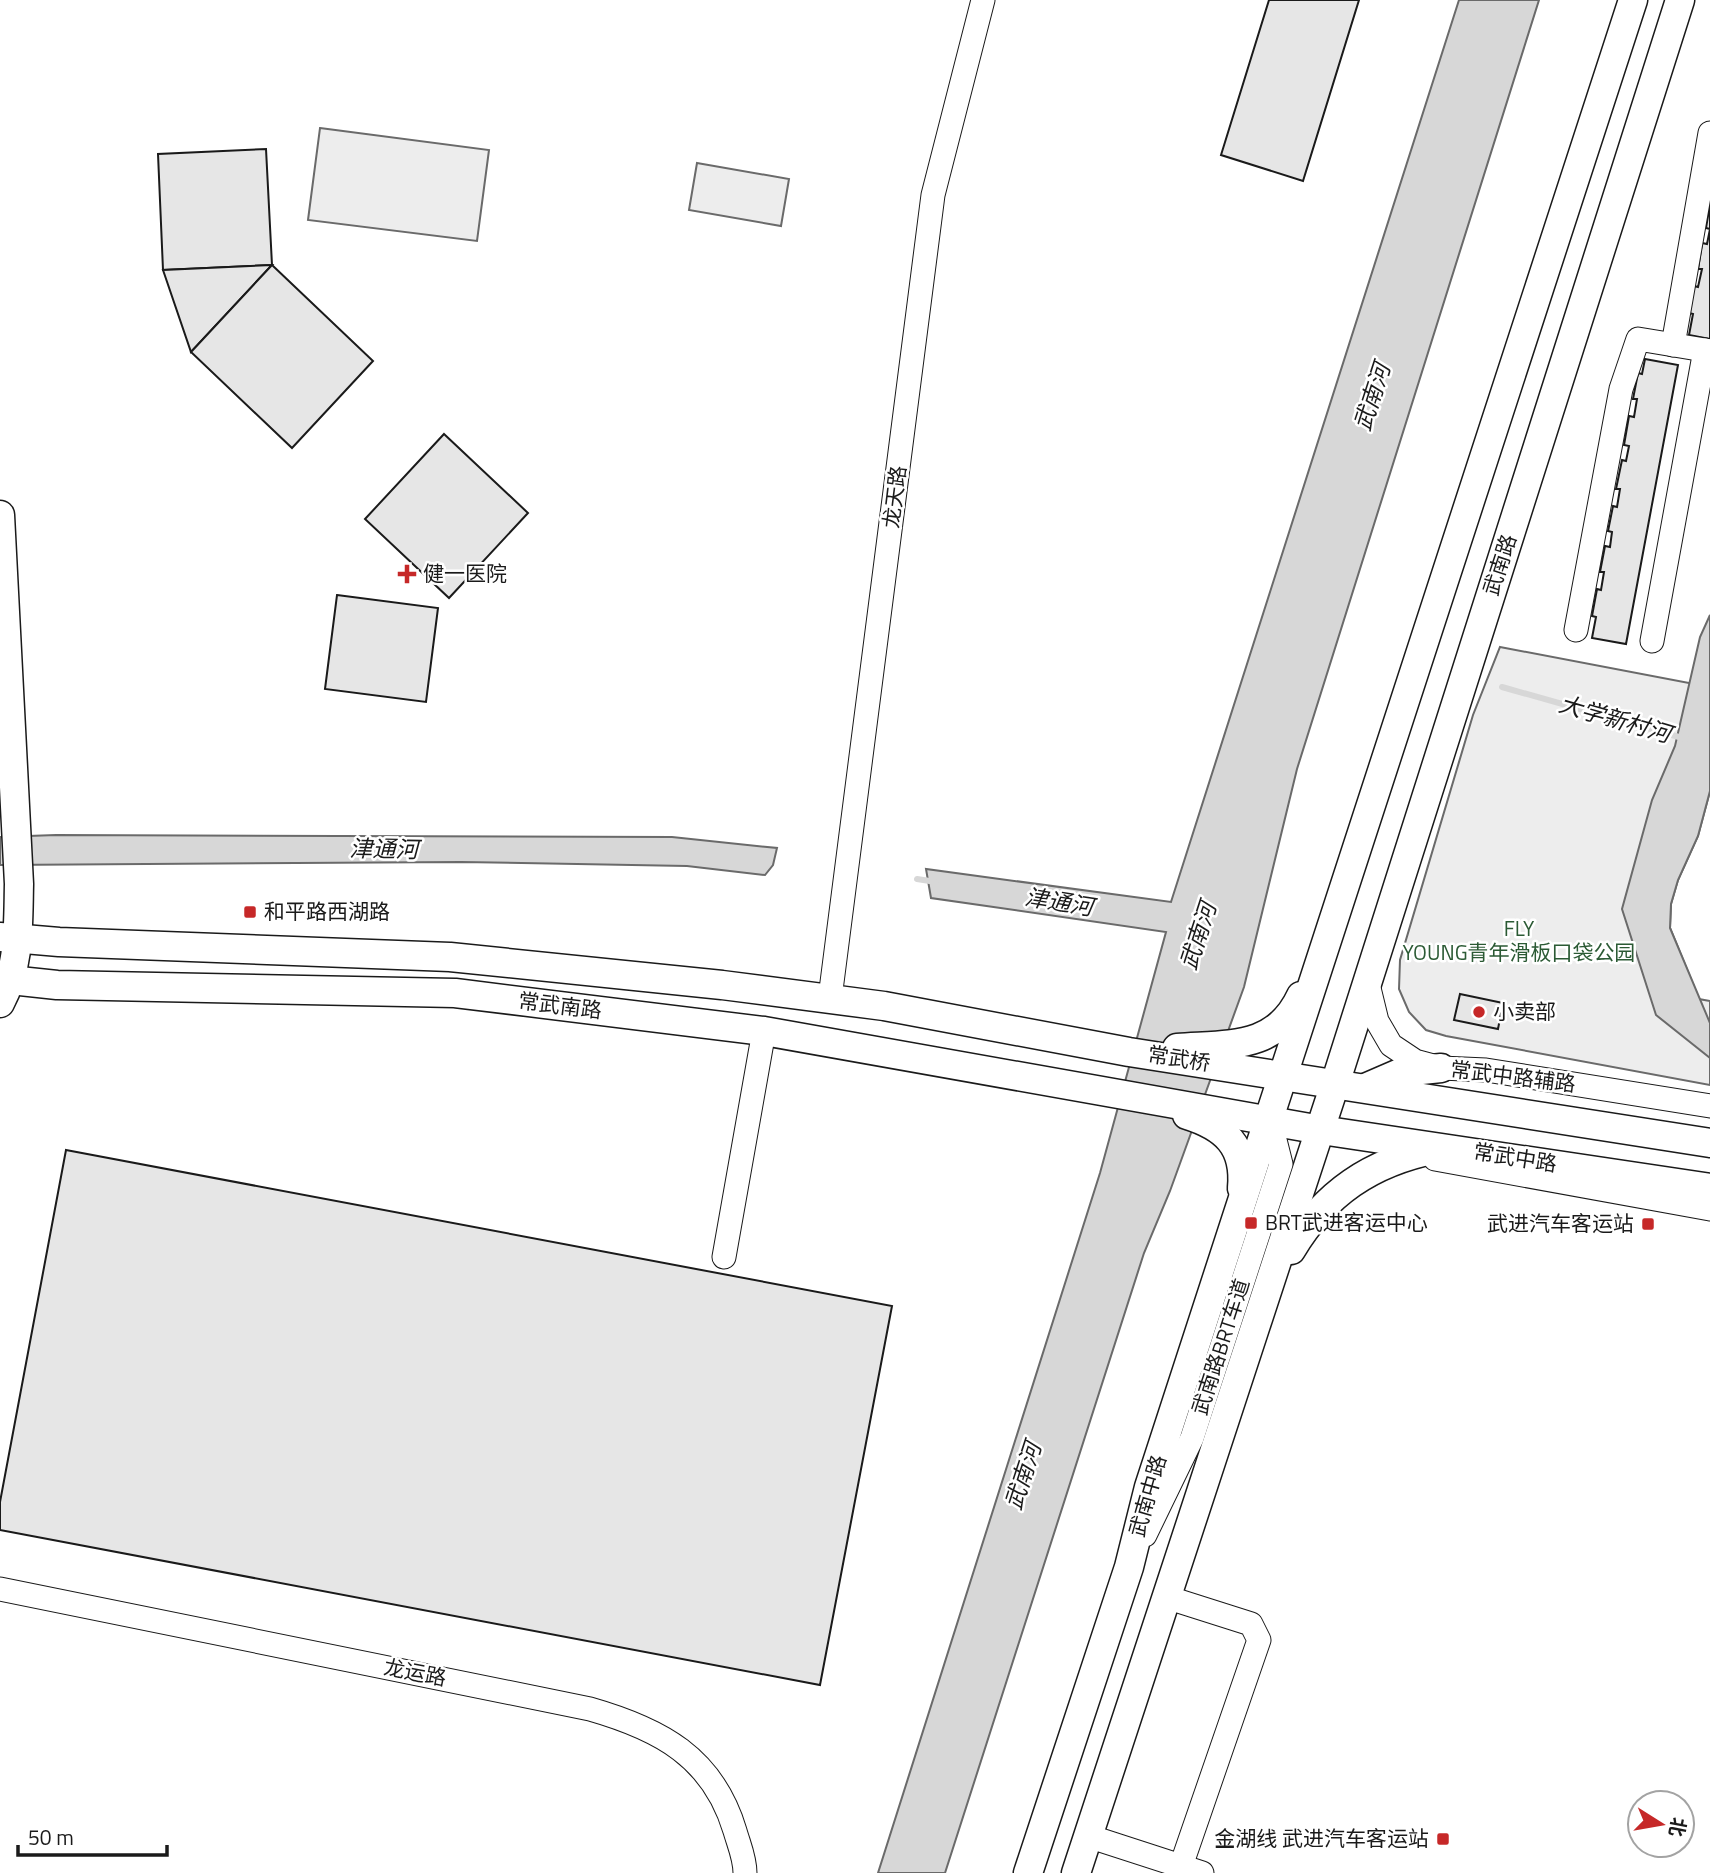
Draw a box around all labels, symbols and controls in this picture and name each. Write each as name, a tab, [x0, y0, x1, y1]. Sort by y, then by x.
water label: 武南河	[1344, 355, 1400, 435]
street label: 龙天路	[874, 464, 914, 530]
street label: 武南路	[1474, 530, 1524, 600]
place label: 健一医院	[423, 557, 507, 589]
marker: 健一医院	[397, 564, 417, 584]
water label: 大学新村河	[1555, 686, 1679, 752]
water label: 津通河	[349, 830, 423, 867]
water label: 津通河	[1022, 879, 1100, 925]
water label: 武南河	[1170, 894, 1226, 974]
place label: 和平路西湖路	[264, 895, 390, 927]
marker: 和平路西湖路	[242, 904, 258, 920]
park label: FLY YOUNG青年滑板口袋公园	[1402, 912, 1636, 968]
street label: 常武南路	[516, 984, 604, 1026]
place label: 小卖部	[1493, 995, 1556, 1027]
marker: 小卖部	[1471, 1004, 1487, 1020]
street label: 常武桥	[1146, 1037, 1213, 1079]
street label: 常武中路辅路	[1449, 1052, 1578, 1100]
street label: 常武中路	[1471, 1135, 1559, 1179]
place label: BRT武进客运中心	[1265, 1206, 1428, 1238]
place label: 武进汽车客运站	[1487, 1207, 1634, 1239]
marker: BRT武进客运中心	[1243, 1215, 1259, 1231]
marker: 武进汽车客运站	[1640, 1216, 1656, 1232]
street label: 武南路BRT车道	[1183, 1274, 1257, 1419]
water label: 武南河	[995, 1434, 1051, 1514]
street label: 武南中路	[1120, 1451, 1174, 1541]
street label: 龙运路	[381, 1650, 449, 1694]
north arrow	[1626, 1789, 1696, 1859]
scale bar	[18, 1814, 166, 1858]
text: 北	[1662, 1815, 1694, 1839]
text: 50 m	[28, 1821, 74, 1853]
place label: 金湖线 武进汽车客运站	[1214, 1822, 1429, 1854]
marker: 金湖线 武进汽车客运站	[1435, 1831, 1451, 1847]

